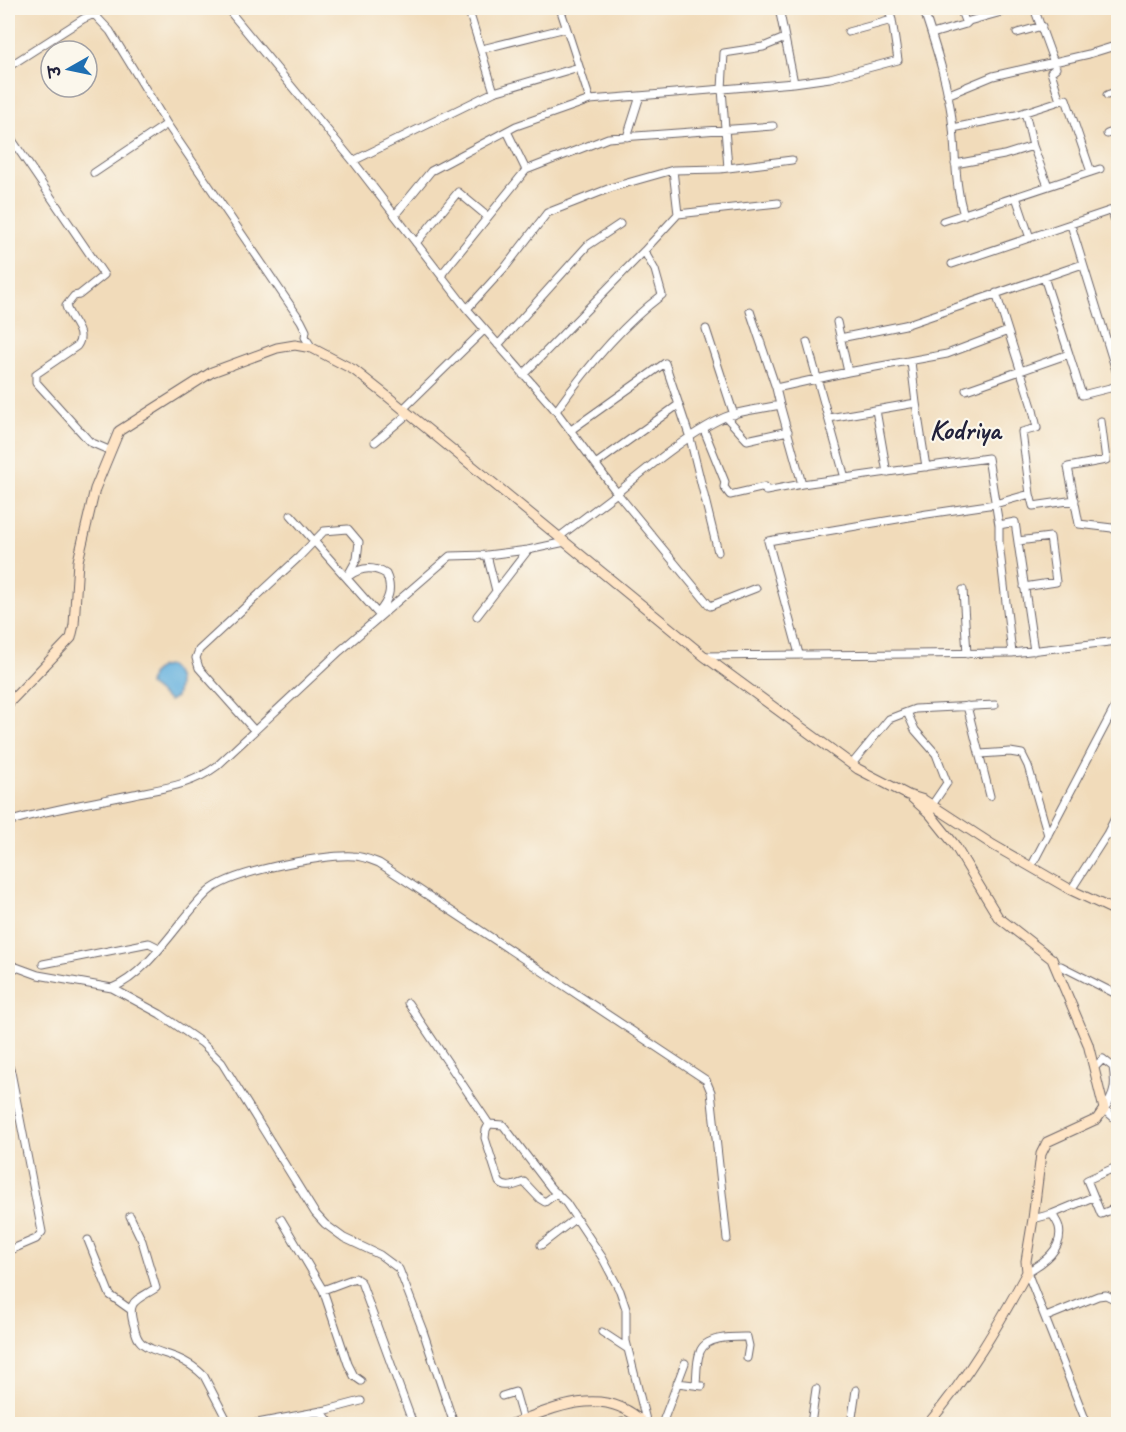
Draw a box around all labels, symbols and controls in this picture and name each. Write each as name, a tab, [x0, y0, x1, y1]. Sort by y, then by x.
north arrow	[39, 39, 99, 99]
text: उ	[44, 63, 66, 80]
district label: Kodriya	[929, 412, 1003, 447]

